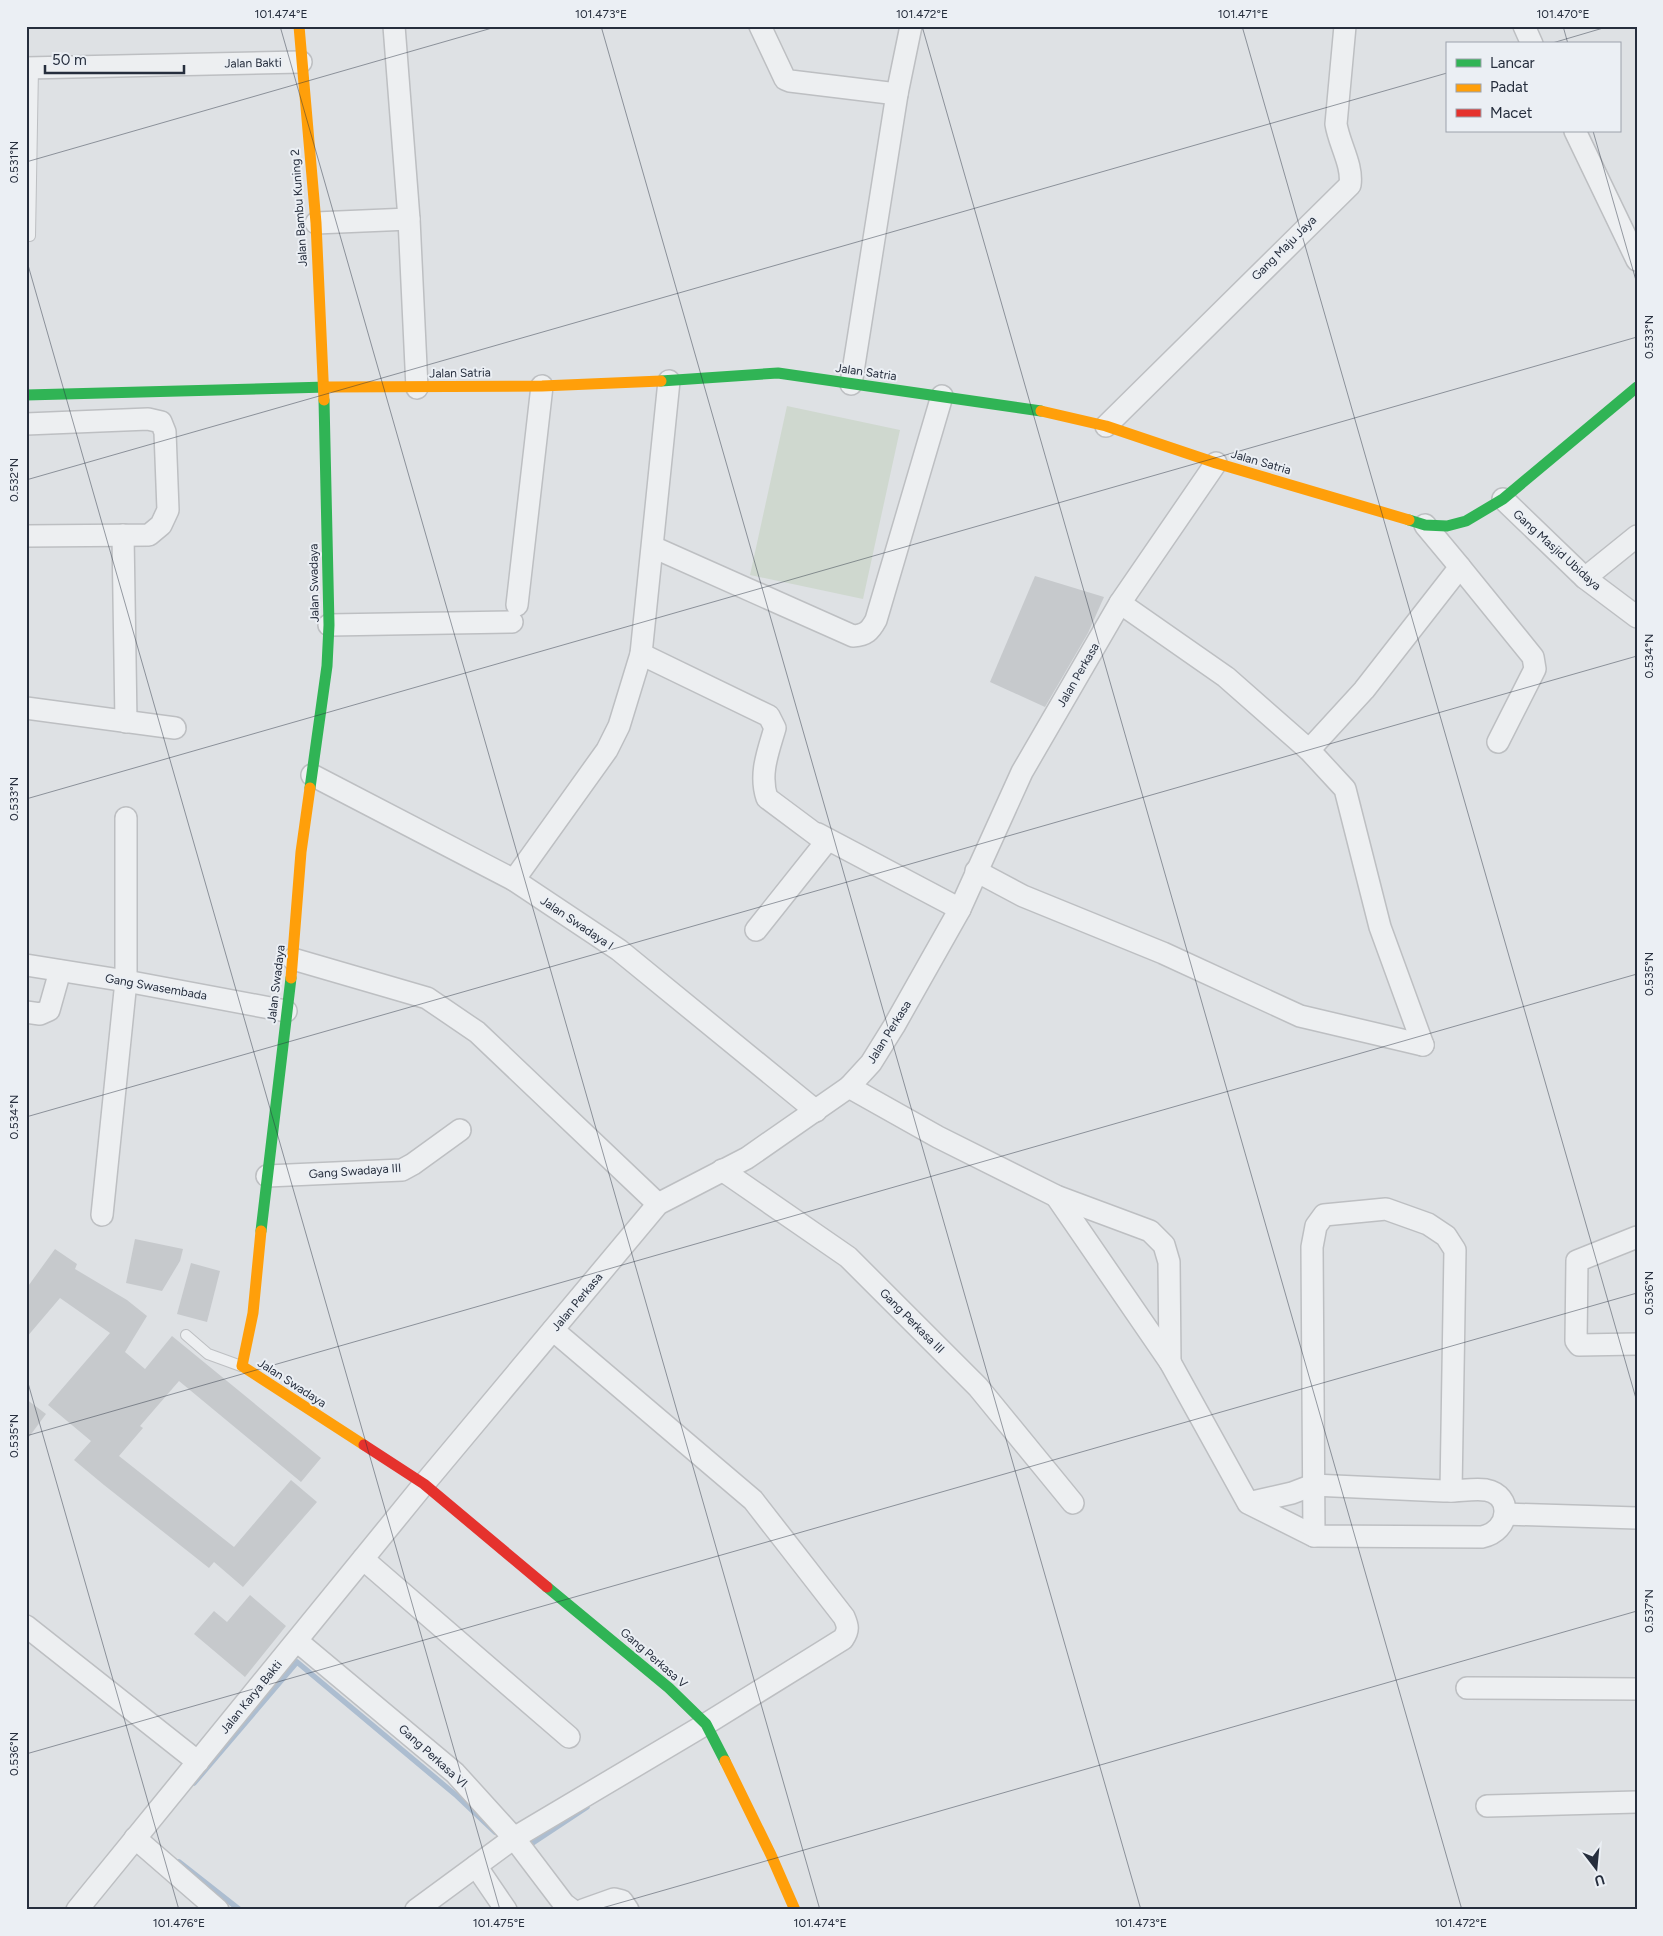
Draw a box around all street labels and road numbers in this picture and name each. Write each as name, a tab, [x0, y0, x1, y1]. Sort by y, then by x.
street label: Jalan Bakti	[224, 56, 282, 70]
street label: Jalan Bambu Kuning 2	[288, 149, 310, 267]
street label: Gang Maju Jaya	[1249, 213, 1319, 283]
street label: Jalan Satria	[834, 361, 898, 383]
street label: Jalan Satria	[429, 365, 491, 381]
street label: Jalan Satria	[1229, 447, 1293, 477]
street label: Gang Masjid Ubidaya	[1510, 507, 1604, 593]
street label: Jalan Swadaya	[306, 543, 322, 623]
street label: Jalan Perkasa	[1054, 640, 1102, 710]
street label: Jalan Swadaya I	[538, 893, 616, 953]
street label: Jalan Swadaya	[264, 944, 288, 1024]
street label: Gang Swasembada	[104, 971, 208, 1003]
street label: Jalan Perkasa	[864, 998, 914, 1066]
street label: Gang Swadaya III	[308, 1161, 402, 1181]
street label: Jalan Perkasa	[549, 1270, 605, 1334]
street label: Gang Perkasa III	[877, 1286, 947, 1356]
street label: Jalan Swadaya	[255, 1356, 329, 1410]
street label: Gang Perkasa V	[618, 1625, 691, 1691]
street label: Jalan Karya Bakti	[217, 1658, 285, 1736]
street label: Gang Perkasa VI	[396, 1722, 470, 1790]

